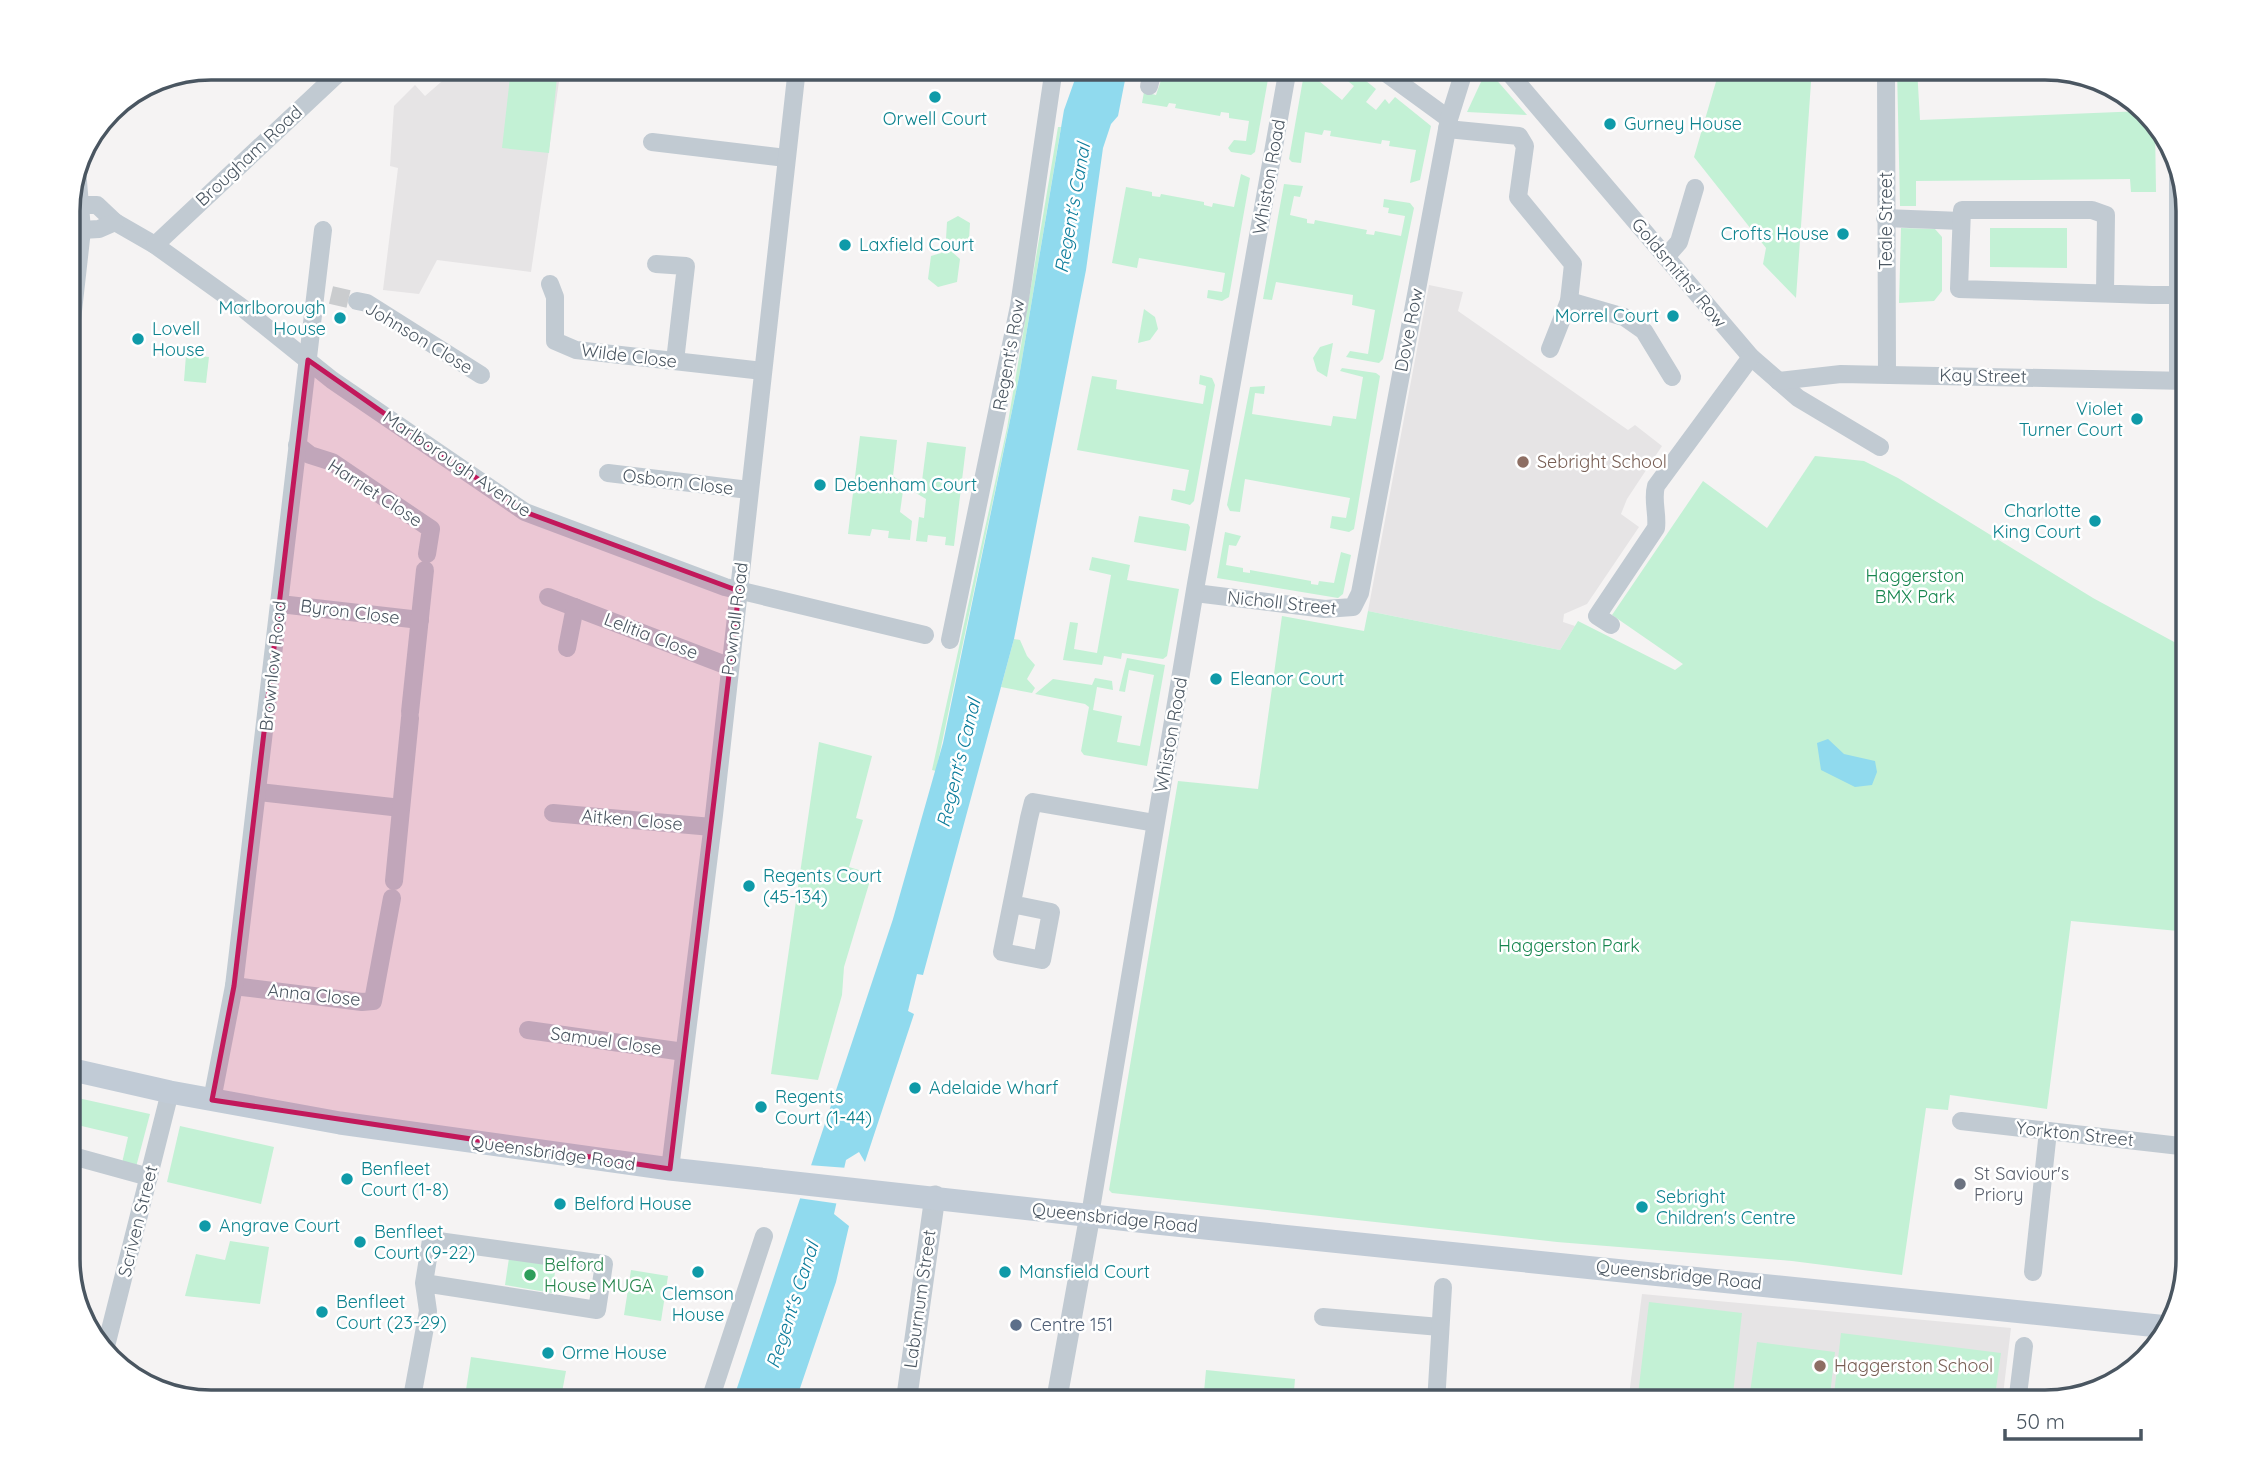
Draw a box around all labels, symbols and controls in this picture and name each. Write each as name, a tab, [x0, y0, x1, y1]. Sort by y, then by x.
marker: Orwell Court	[927, 89, 943, 105]
street label: Brougham Road	[191, 100, 307, 211]
place label: Orwell Court	[883, 107, 987, 130]
place label: Gurney House	[1624, 112, 1742, 135]
marker: Gurney House	[1602, 116, 1618, 132]
street label: Whiston Road	[1247, 117, 1290, 236]
water label: Regent's Canal	[1049, 139, 1096, 275]
street label: Teale Street	[1874, 172, 1897, 270]
street label: Goldsmiths' Row	[1627, 213, 1732, 332]
place label: Crofts House	[1721, 222, 1829, 245]
marker: Crofts House	[1835, 226, 1851, 242]
place label: Laxfield Court	[859, 233, 974, 256]
marker: Laxfield Court	[837, 237, 853, 253]
street label: Dove Row	[1389, 286, 1428, 374]
place label: Marlborough House	[218, 296, 326, 340]
street label: Johnson Close	[361, 296, 477, 379]
street label: Regent's Row	[987, 297, 1030, 412]
place label: Morrel Court	[1555, 304, 1659, 327]
marker: Morrel Court	[1665, 308, 1681, 324]
marker: Marlborough House	[332, 310, 348, 326]
place label: Lovell House	[152, 317, 205, 361]
marker: Lovell House	[130, 331, 146, 347]
street label: Wilde Close	[580, 338, 678, 373]
street label: Kay Street	[1939, 363, 2027, 388]
place label: Violet Turner Court	[2019, 397, 2123, 441]
street label: Marlborough Avenue	[379, 405, 536, 522]
marker: Violet Turner Court	[2129, 411, 2145, 427]
place label: Sebright School	[1537, 450, 1667, 473]
street label: Harriet Close	[324, 454, 427, 532]
marker: Sebright School	[1515, 454, 1531, 470]
street label: Osborn Close	[621, 463, 735, 500]
place label: Debenham Court	[834, 473, 977, 496]
marker: Debenham Court	[812, 477, 828, 493]
place label: Charlotte King Court	[1993, 499, 2081, 543]
marker: Charlotte King Court	[2087, 513, 2103, 529]
street label: Pownall Road	[716, 561, 753, 677]
park label: Haggerston BMX Park	[1866, 564, 1964, 608]
street label: Nicholl Street	[1226, 585, 1338, 620]
street label: Byron Close	[299, 594, 401, 629]
street label: Brownlow Road	[254, 600, 291, 732]
street label: Lelitia Close	[601, 607, 701, 664]
place label: Eleanor Court	[1230, 667, 1344, 690]
marker: Eleanor Court	[1208, 671, 1224, 687]
street label: Whiston Road	[1149, 675, 1192, 794]
water label: Regent's Canal	[930, 694, 986, 830]
street label: Aitken Close	[580, 804, 684, 835]
place label: Regents Court (45-134)	[763, 864, 882, 908]
marker: Regents Court (45-134)	[741, 878, 757, 894]
park label: Haggerston Park	[1498, 934, 1640, 957]
street label: Anna Close	[266, 978, 362, 1011]
street label: Samuel Close	[549, 1021, 663, 1060]
place label: Adelaide Wharf	[929, 1076, 1059, 1099]
marker: Adelaide Wharf	[907, 1080, 923, 1096]
place label: Regents Court (1-44)	[775, 1085, 872, 1129]
marker: Regents Court (1-44)	[753, 1099, 769, 1115]
street label: Yorkton Street	[2015, 1116, 2135, 1151]
street label: Queensbridge Road	[469, 1130, 637, 1175]
place label: Benfleet Court (1-8)	[361, 1157, 449, 1201]
place label: St Saviour's Priory	[1974, 1162, 2069, 1206]
street label: Scriven Street	[113, 1163, 163, 1279]
marker: Benfleet Court (1-8)	[339, 1171, 355, 1187]
marker: St Saviour's Priory	[1952, 1176, 1968, 1192]
place label: Sebright Children's Centre	[1656, 1185, 1796, 1229]
place label: Belford House	[574, 1192, 692, 1215]
marker: Belford House	[552, 1196, 568, 1212]
street label: Queensbridge Road	[1031, 1197, 1199, 1238]
marker: Sebright Children's Centre	[1634, 1199, 1650, 1215]
place label: Angrave Court	[219, 1214, 340, 1237]
marker: Angrave Court	[197, 1218, 213, 1234]
place label: Benfleet Court (9-22)	[374, 1220, 475, 1264]
street label: Laburnum Street	[898, 1228, 941, 1370]
marker: Benfleet Court (9-22)	[352, 1234, 368, 1250]
water label: Regent's Canal	[760, 1236, 825, 1371]
place label: Belford House MUGA	[544, 1253, 654, 1297]
street label: Queensbridge Road	[1595, 1254, 1763, 1295]
place label: Mansfield Court	[1019, 1260, 1150, 1283]
marker: Clemson House	[690, 1264, 706, 1280]
marker: Mansfield Court	[997, 1264, 1013, 1280]
marker: Belford House MUGA	[522, 1267, 538, 1283]
place label: Clemson House	[662, 1282, 734, 1326]
place label: Benfleet Court (23-29)	[336, 1290, 447, 1334]
marker: Benfleet Court (23-29)	[314, 1304, 330, 1320]
place label: Centre 151	[1030, 1313, 1113, 1336]
marker: Centre 151	[1008, 1317, 1024, 1333]
place label: Orme House	[562, 1341, 667, 1364]
marker: Orme House	[540, 1345, 556, 1361]
place label: Haggerston School	[1834, 1354, 1993, 1377]
marker: Haggerston School	[1812, 1358, 1828, 1374]
scale bar	[2005, 1398, 2142, 1442]
text: 50 m	[2016, 1408, 2065, 1434]

